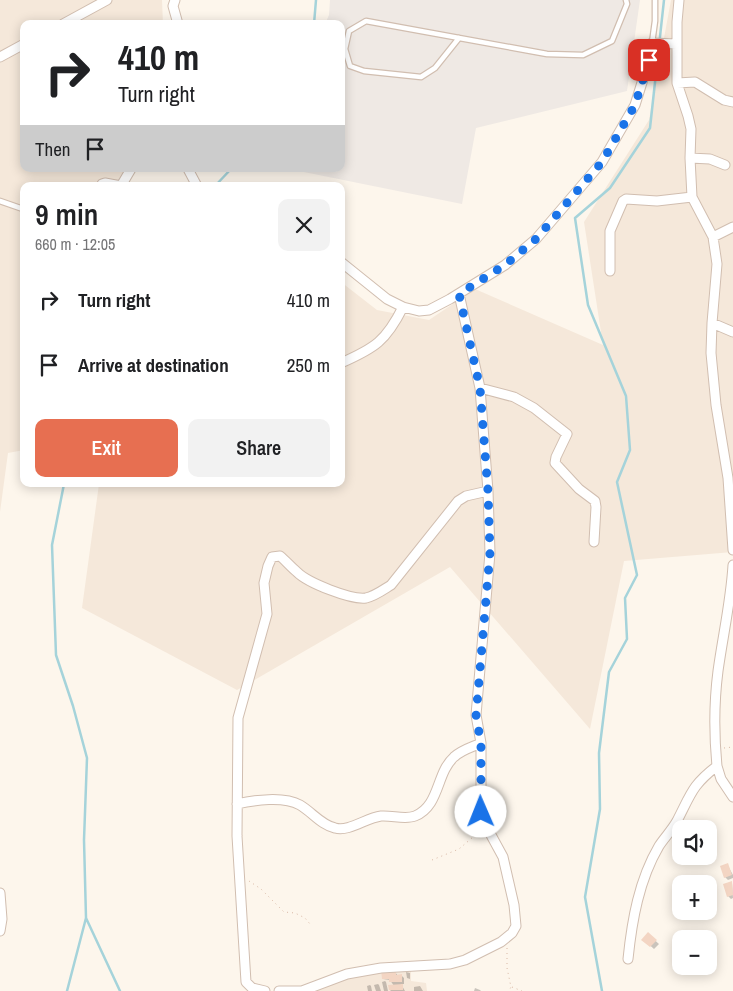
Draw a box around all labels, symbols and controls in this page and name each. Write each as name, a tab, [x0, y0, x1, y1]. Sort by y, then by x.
text: 410 m	[118, 34, 199, 81]
pin	[628, 39, 670, 81]
icon: right	[35, 40, 100, 105]
icon: arrive	[635, 46, 663, 74]
text: Turn right	[118, 79, 195, 109]
icon: arrive	[81, 135, 109, 163]
text: Then	[35, 136, 71, 162]
text: 9 min	[35, 194, 98, 234]
button: close	[278, 199, 330, 251]
text: 660 m · 12:05	[35, 233, 115, 255]
icon: right	[35, 286, 63, 314]
text: Turn right	[78, 287, 150, 313]
text: 410 m	[287, 287, 330, 313]
icon: arrive	[35, 351, 63, 379]
text: Arrive at destination	[78, 352, 229, 378]
text: 250 m	[287, 352, 330, 378]
button: Exit	[35, 419, 178, 477]
button: Share	[188, 419, 330, 477]
position arrow	[454, 785, 506, 837]
map controls	[672, 820, 717, 975]
button: sound	[672, 820, 717, 865]
button: +	[672, 875, 717, 920]
button: −	[672, 930, 717, 975]

